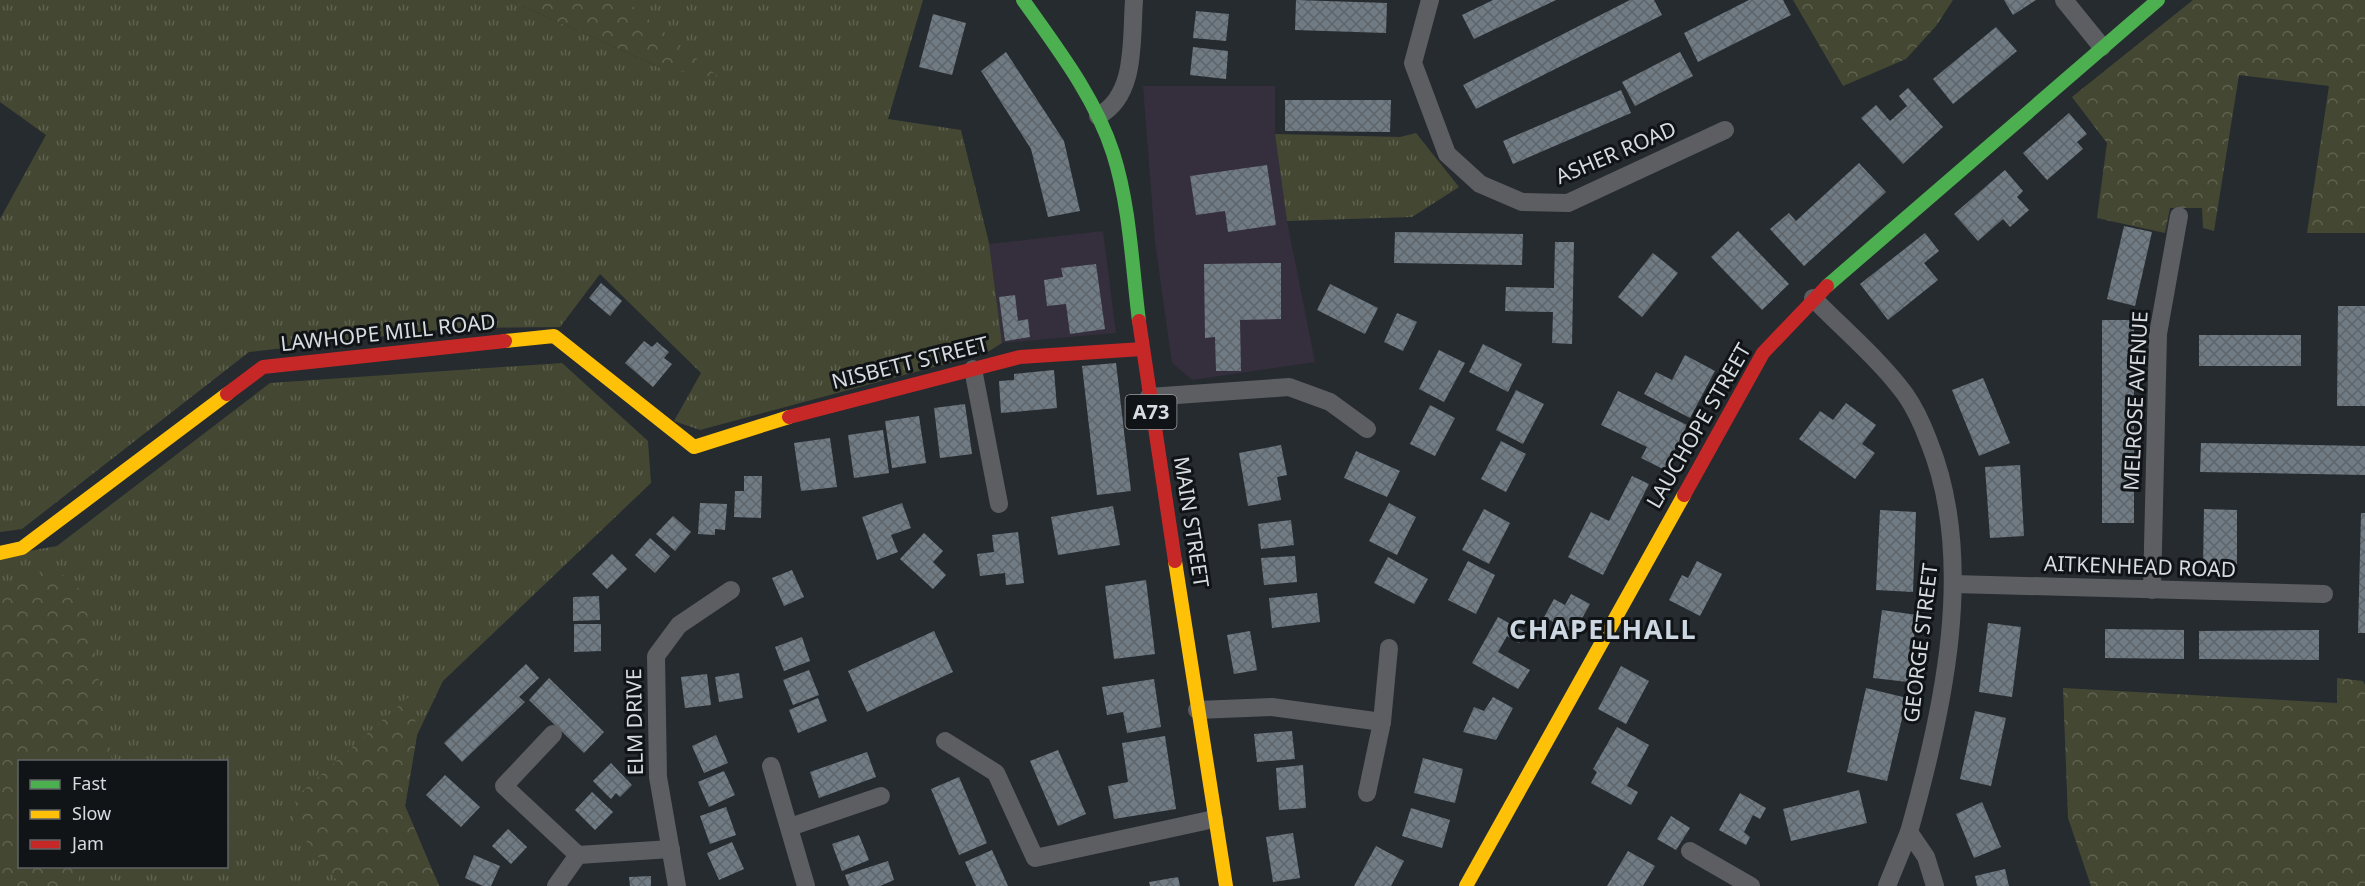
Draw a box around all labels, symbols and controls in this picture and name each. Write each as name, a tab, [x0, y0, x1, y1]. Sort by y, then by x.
street label: ASHER ROAD	[1551, 114, 1680, 190]
street label: LAWHOPE MILL ROAD	[279, 307, 497, 357]
street label: MELROSE AVENUE	[2116, 310, 2154, 491]
street label: NISBETT STREET	[829, 329, 991, 395]
street label: LAUCHOPE STREET	[1639, 338, 1757, 513]
road number: A73	[1126, 395, 1176, 429]
street label: MAIN STREET	[1168, 454, 1216, 590]
street label: AITKENHEAD ROAD	[2044, 549, 2237, 583]
street label: GEORGE STREET	[1896, 561, 1944, 724]
district label: CHAPELHALL	[1509, 610, 1697, 647]
street label: ELM DRIVE	[619, 668, 649, 776]
legend	[18, 760, 228, 868]
text: Fast	[72, 771, 107, 795]
text: Slow	[72, 801, 111, 825]
text: Jam	[70, 831, 104, 855]

